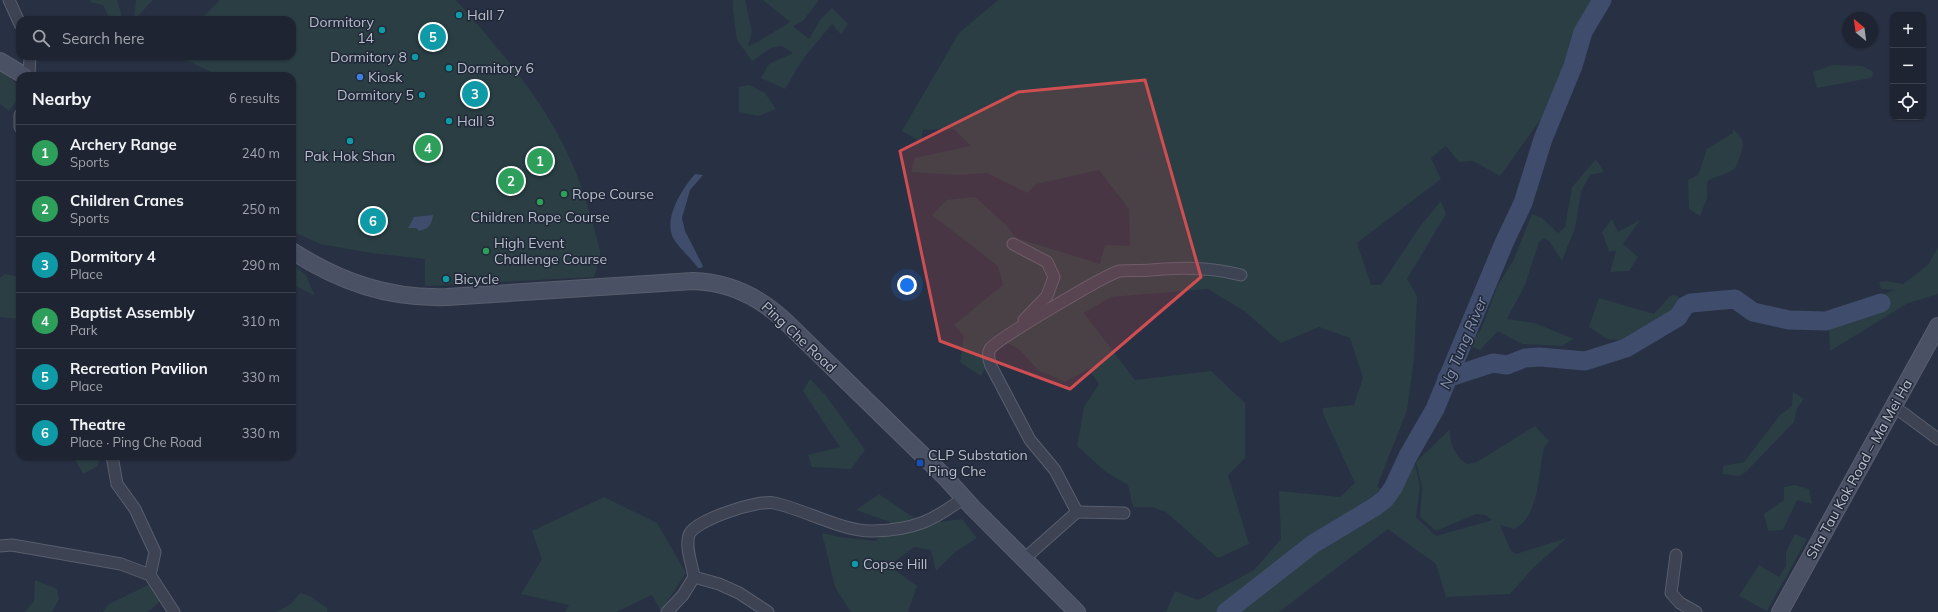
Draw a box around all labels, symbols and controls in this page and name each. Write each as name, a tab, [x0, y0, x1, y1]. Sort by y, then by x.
place label: Hall 7	[467, 6, 505, 24]
marker: Hall 7	[454, 10, 464, 20]
north arrow	[1842, 12, 1878, 48]
map controls	[1890, 12, 1926, 120]
button: +	[1890, 12, 1926, 48]
place label: Dormitory 14	[309, 13, 375, 47]
search box	[16, 16, 296, 60]
pin: 5	[420, 22, 446, 52]
marker: Dormitory 14	[377, 25, 387, 35]
icon: search	[30, 27, 52, 49]
text: Search here	[62, 29, 144, 48]
place label: Dormitory 8	[330, 48, 407, 66]
button: −	[1890, 48, 1926, 84]
marker: Dormitory 8	[410, 52, 420, 62]
place label: Dormitory 6	[457, 59, 534, 77]
marker: Dormitory 6	[444, 63, 454, 73]
place label: Kiosk	[368, 68, 403, 86]
marker: Kiosk	[355, 72, 365, 82]
pin: 3	[462, 79, 488, 109]
button: locate	[1890, 84, 1926, 120]
place label: Dormitory 5	[337, 86, 414, 104]
text: Nearby	[32, 88, 91, 109]
text: 6 results	[229, 90, 280, 106]
marker: Dormitory 5	[417, 90, 427, 100]
place label: Hall 3	[457, 112, 495, 130]
marker: Hall 3	[444, 116, 454, 126]
pin: 4	[415, 133, 441, 163]
text: Archery Range	[70, 135, 177, 154]
marker: Pak Hok Shan	[345, 136, 355, 146]
text: 1	[41, 145, 49, 161]
text: 240 m	[242, 145, 280, 161]
pin: 1	[527, 146, 553, 176]
place label: Pak Hok Shan	[304, 147, 396, 165]
text: Sports	[70, 154, 109, 170]
pin: 2	[498, 166, 524, 196]
place label: Rope Course	[572, 185, 654, 203]
marker: Rope Course	[559, 189, 569, 199]
text: Children Cranes	[70, 191, 184, 210]
marker: Children Rope Course	[535, 197, 545, 207]
text: 2	[41, 201, 49, 217]
text: 250 m	[242, 201, 280, 217]
pin: 6	[360, 206, 386, 236]
place label: Children Rope Course	[470, 208, 610, 226]
text: Sports	[70, 210, 109, 226]
place label: High Event Challenge Course	[494, 234, 607, 268]
marker: High Event Challenge Course	[481, 246, 491, 256]
text: Dormitory 4	[70, 247, 156, 266]
text: 3	[41, 257, 49, 273]
text: 290 m	[242, 257, 280, 273]
text: Place	[70, 266, 103, 282]
place label: Bicycle	[454, 270, 499, 288]
marker: Bicycle	[441, 274, 451, 284]
your location	[897, 275, 917, 295]
water label: Ng Tung River	[1435, 294, 1491, 392]
street label: Ping Che Road	[758, 298, 840, 376]
text: Baptist Assembly	[70, 303, 195, 322]
text: 4	[41, 313, 49, 329]
text: 310 m	[242, 313, 280, 329]
text: Park	[70, 322, 97, 338]
text: Recreation Pavilion	[70, 359, 208, 378]
text: 5	[41, 369, 49, 385]
text: 330 m	[242, 369, 280, 385]
street label: Sha Tau Kok Road – Ma Mei Ha	[1802, 376, 1916, 562]
text: Place	[70, 378, 103, 394]
text: Theatre	[70, 415, 126, 434]
text: 6	[41, 425, 49, 441]
text: 330 m	[242, 425, 280, 441]
text: Place · Ping Che Road	[70, 434, 202, 450]
place label: CLP Substation Ping Che	[928, 446, 1028, 480]
marker: CLP Substation Ping Che	[915, 458, 925, 468]
place label: Copse Hill	[863, 555, 927, 573]
marker: Copse Hill	[850, 559, 860, 569]

